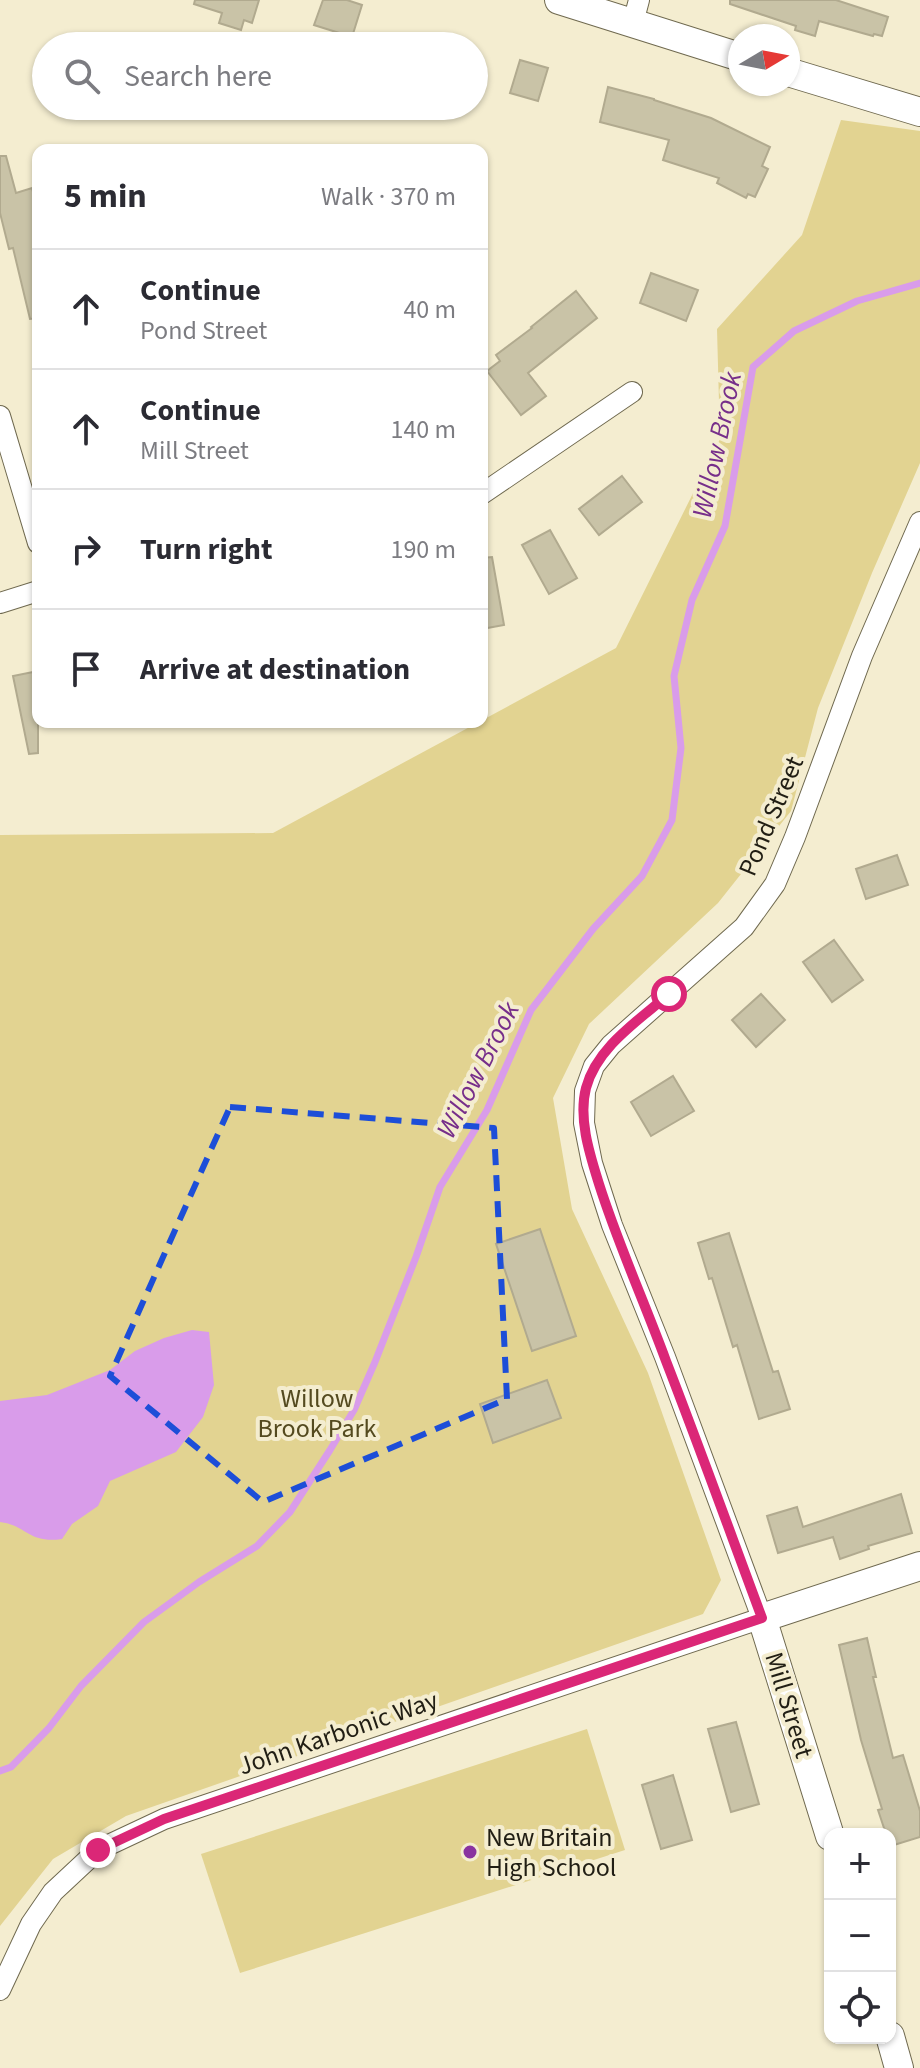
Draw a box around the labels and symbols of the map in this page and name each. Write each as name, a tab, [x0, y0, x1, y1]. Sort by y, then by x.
north arrow	[728, 24, 800, 96]
water label: Willow Brook	[682, 368, 752, 522]
street label: Pond Street	[729, 750, 813, 882]
route start	[651, 976, 687, 1012]
water label: Willow Brook	[426, 994, 530, 1145]
park label: Willow Brook Park	[258, 1380, 377, 1447]
street label: Mill Street	[755, 1648, 823, 1763]
street label: John Karbonic Way	[233, 1682, 443, 1784]
place label: New Britain High School	[486, 1819, 617, 1886]
route end	[80, 1832, 116, 1868]
marker: New Britain High School	[461, 1843, 479, 1861]

